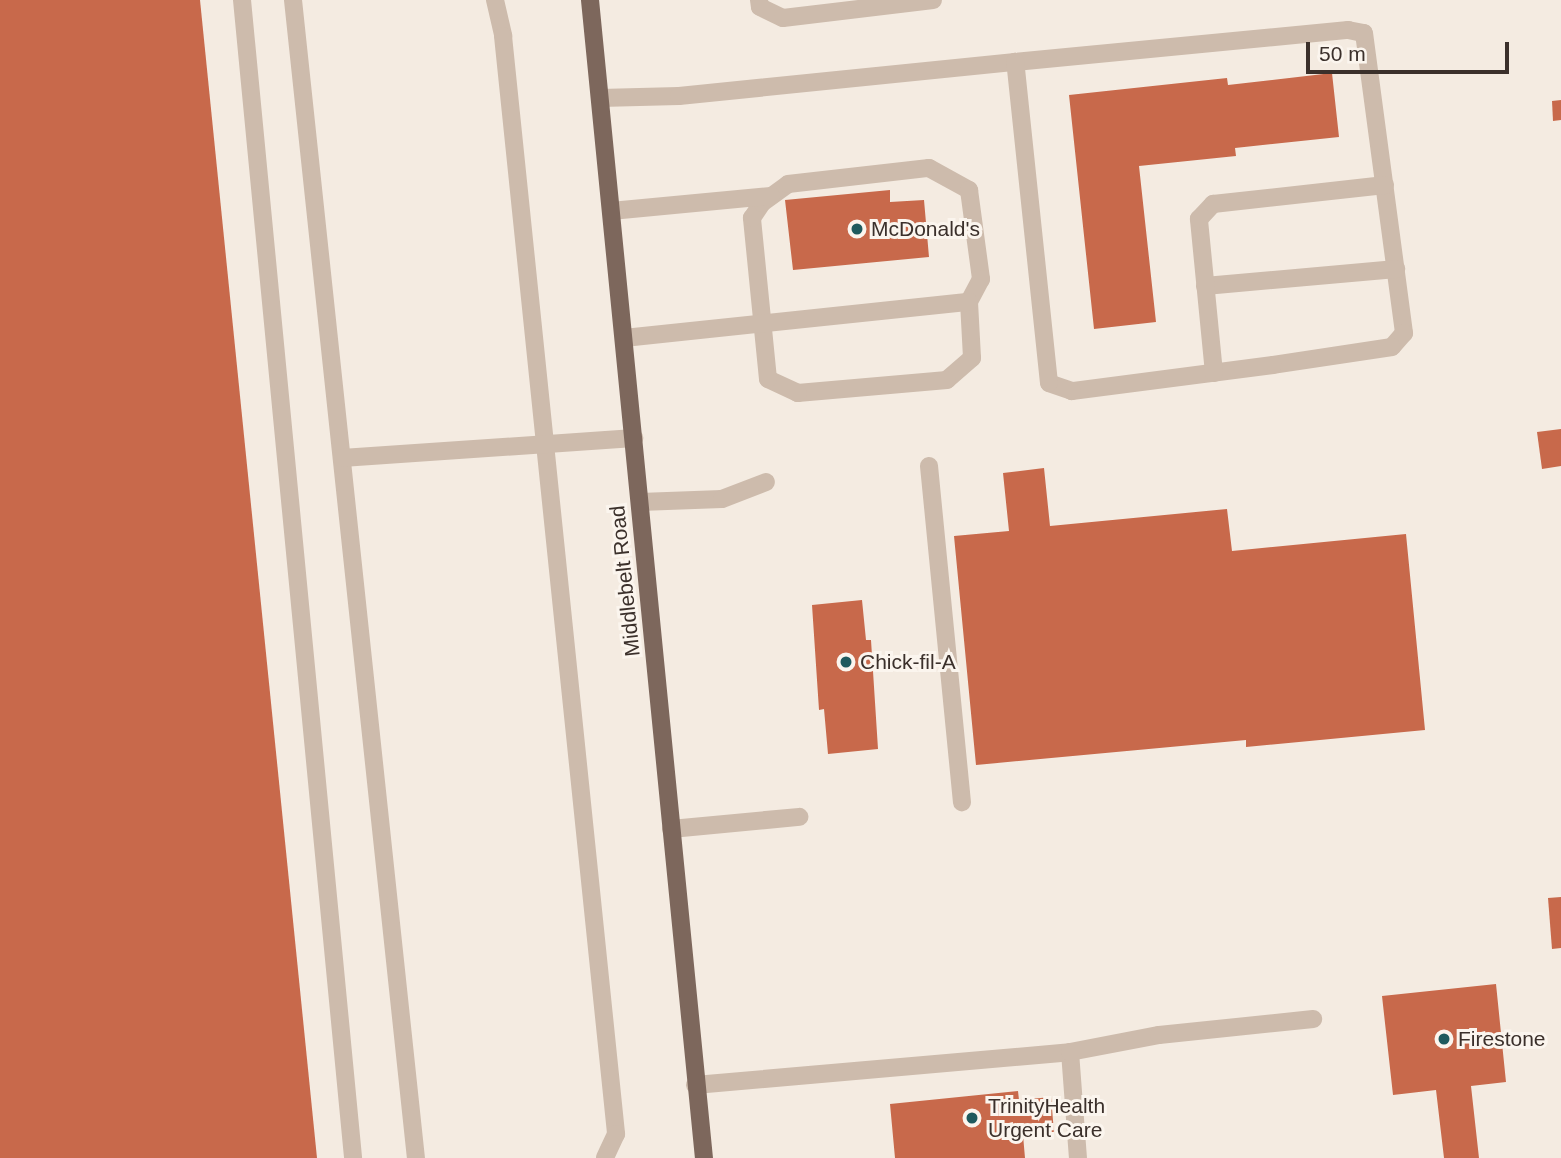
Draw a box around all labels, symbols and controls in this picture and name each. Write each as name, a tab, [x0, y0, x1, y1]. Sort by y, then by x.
scale bar	[1309, 28, 1512, 72]
text: 50 m	[1319, 42, 1366, 65]
place label: McDonald's	[871, 216, 980, 242]
marker: McDonald's	[849, 221, 865, 237]
street label: Middlebelt Road	[605, 504, 645, 658]
place label: Chick-fil-A	[860, 649, 956, 675]
marker: Chick-fil-A	[838, 654, 854, 670]
place label: Firestone	[1458, 1026, 1546, 1052]
marker: Firestone	[1436, 1031, 1452, 1047]
place label: TrinityHealth Urgent Care	[988, 1093, 1105, 1143]
marker: TrinityHealth Urgent Care	[962, 1108, 982, 1128]

